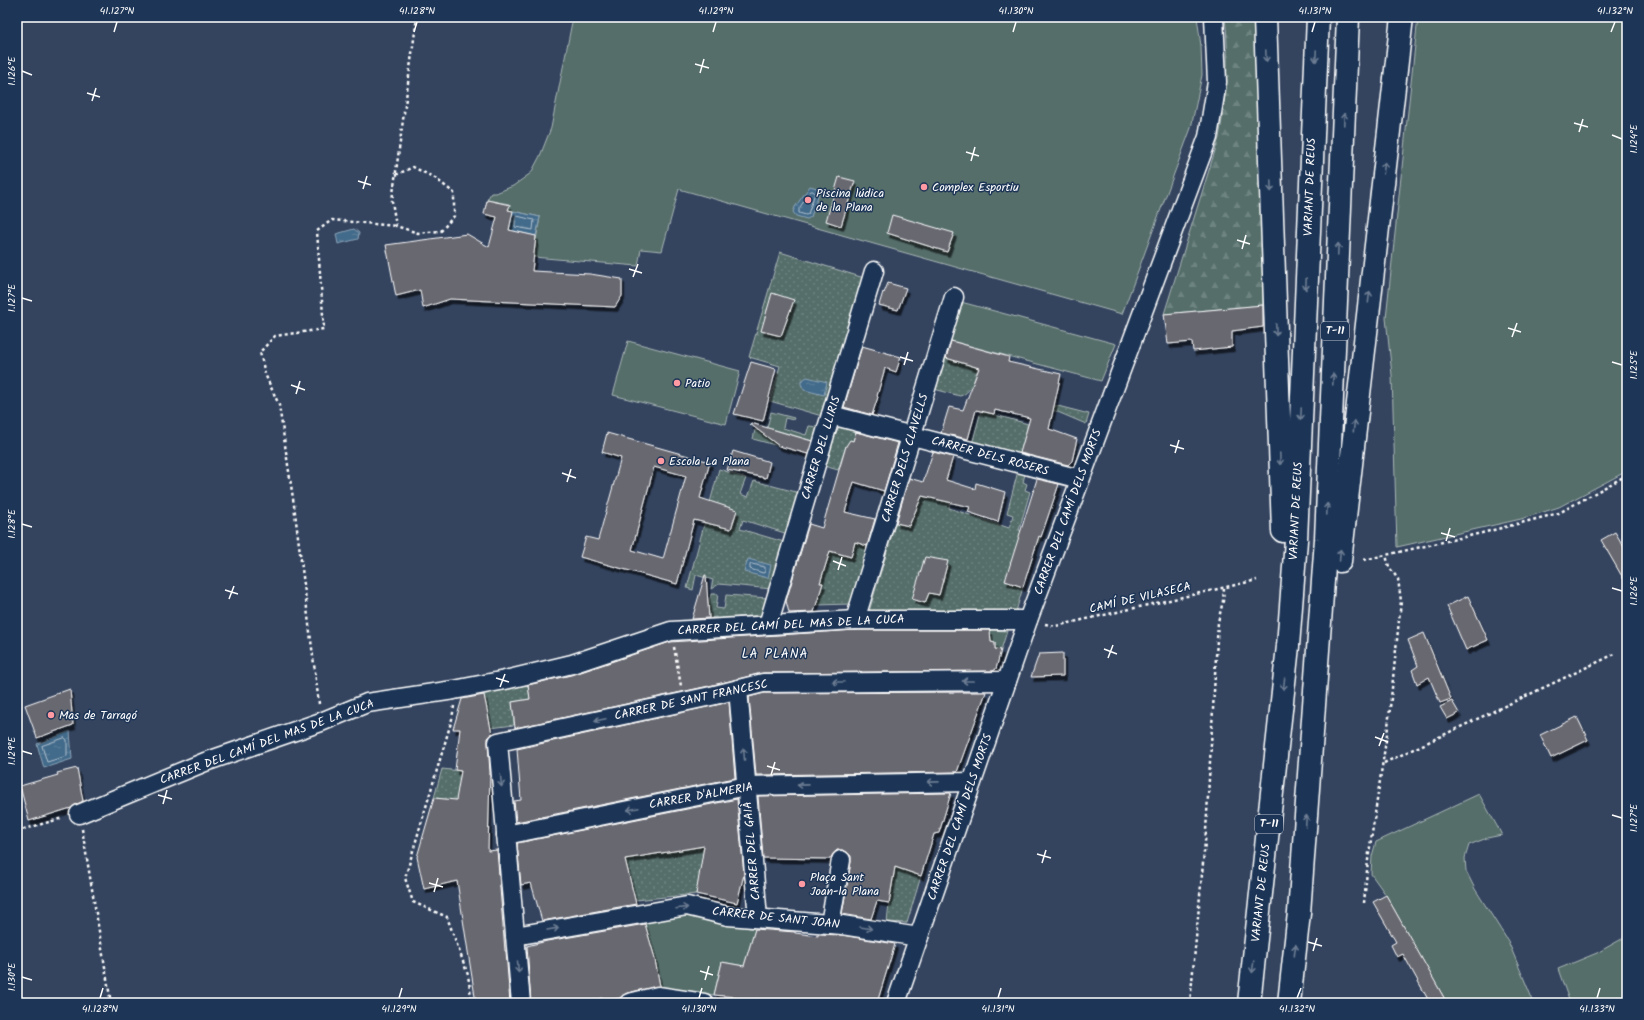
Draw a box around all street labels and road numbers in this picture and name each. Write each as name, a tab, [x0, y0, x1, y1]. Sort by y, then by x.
street label: VARIANT DE REUS	[1299, 137, 1321, 236]
road number: T-11	[1321, 322, 1349, 340]
street label: CARRER DELS CLAVELLS	[876, 391, 934, 525]
street label: CARRER DEL LLIRIS	[796, 393, 846, 502]
street label: CARRER DEL CAMÍ DELS MORTS	[1029, 426, 1107, 598]
street label: CARRER DELS ROSERS	[929, 431, 1051, 481]
street label: VARIANT DE REUS	[1284, 461, 1308, 561]
street label: CAMÍ DE VILASECA	[1087, 577, 1193, 619]
street label: CARRER DEL CAMÍ DEL MAS DE LA CUCA	[677, 610, 905, 640]
street label: CARRER DE SANT FRANCESC	[613, 674, 769, 726]
street label: CARRER DEL CAMÍ DEL MAS DE LA CUCA	[157, 694, 377, 790]
street label: CARRER DEL CAMÍ DELS MORTS	[923, 731, 998, 903]
street label: CARRER D'ALMERIA	[648, 778, 754, 814]
street label: CARRER DEL GAIÀ	[738, 801, 766, 901]
road number: T-11	[1255, 815, 1283, 833]
street label: VARIANT DE REUS	[1246, 843, 1276, 943]
street label: CARRER DE SANT JOAN	[711, 902, 841, 934]

